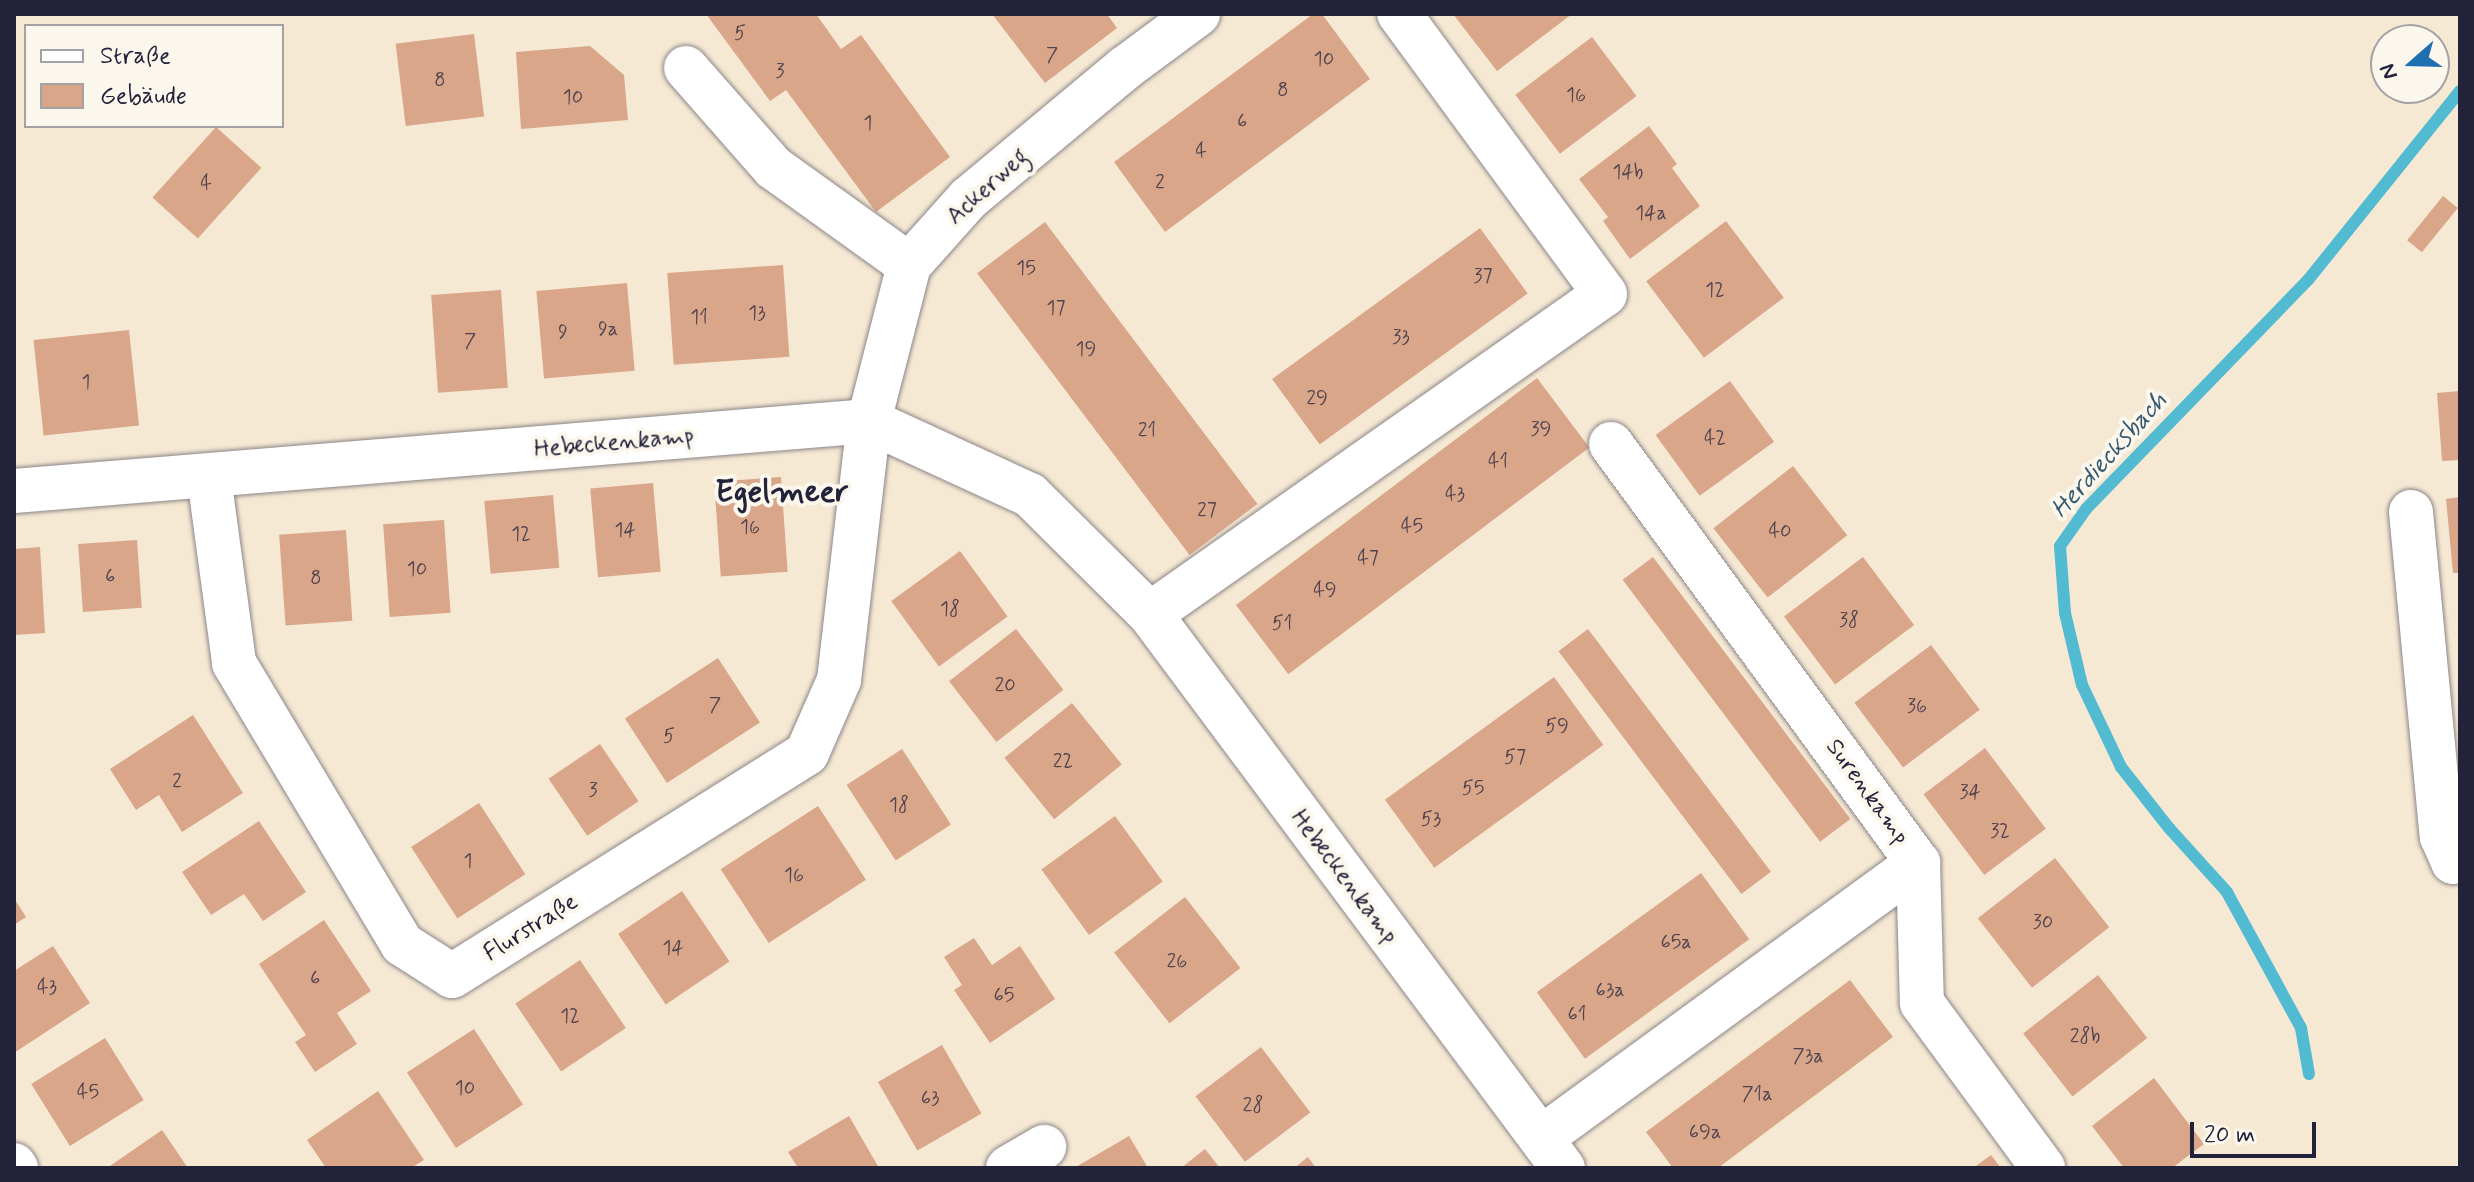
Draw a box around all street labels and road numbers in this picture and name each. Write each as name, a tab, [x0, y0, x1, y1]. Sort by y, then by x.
street label: Ackerweg	[941, 143, 1035, 231]
street label: Hebeckenkamp	[533, 422, 695, 464]
street label: Surenkamp	[1819, 734, 1915, 850]
street label: Hebeckenkamp	[1284, 804, 1404, 950]
street label: Flurstraße	[479, 888, 583, 968]

